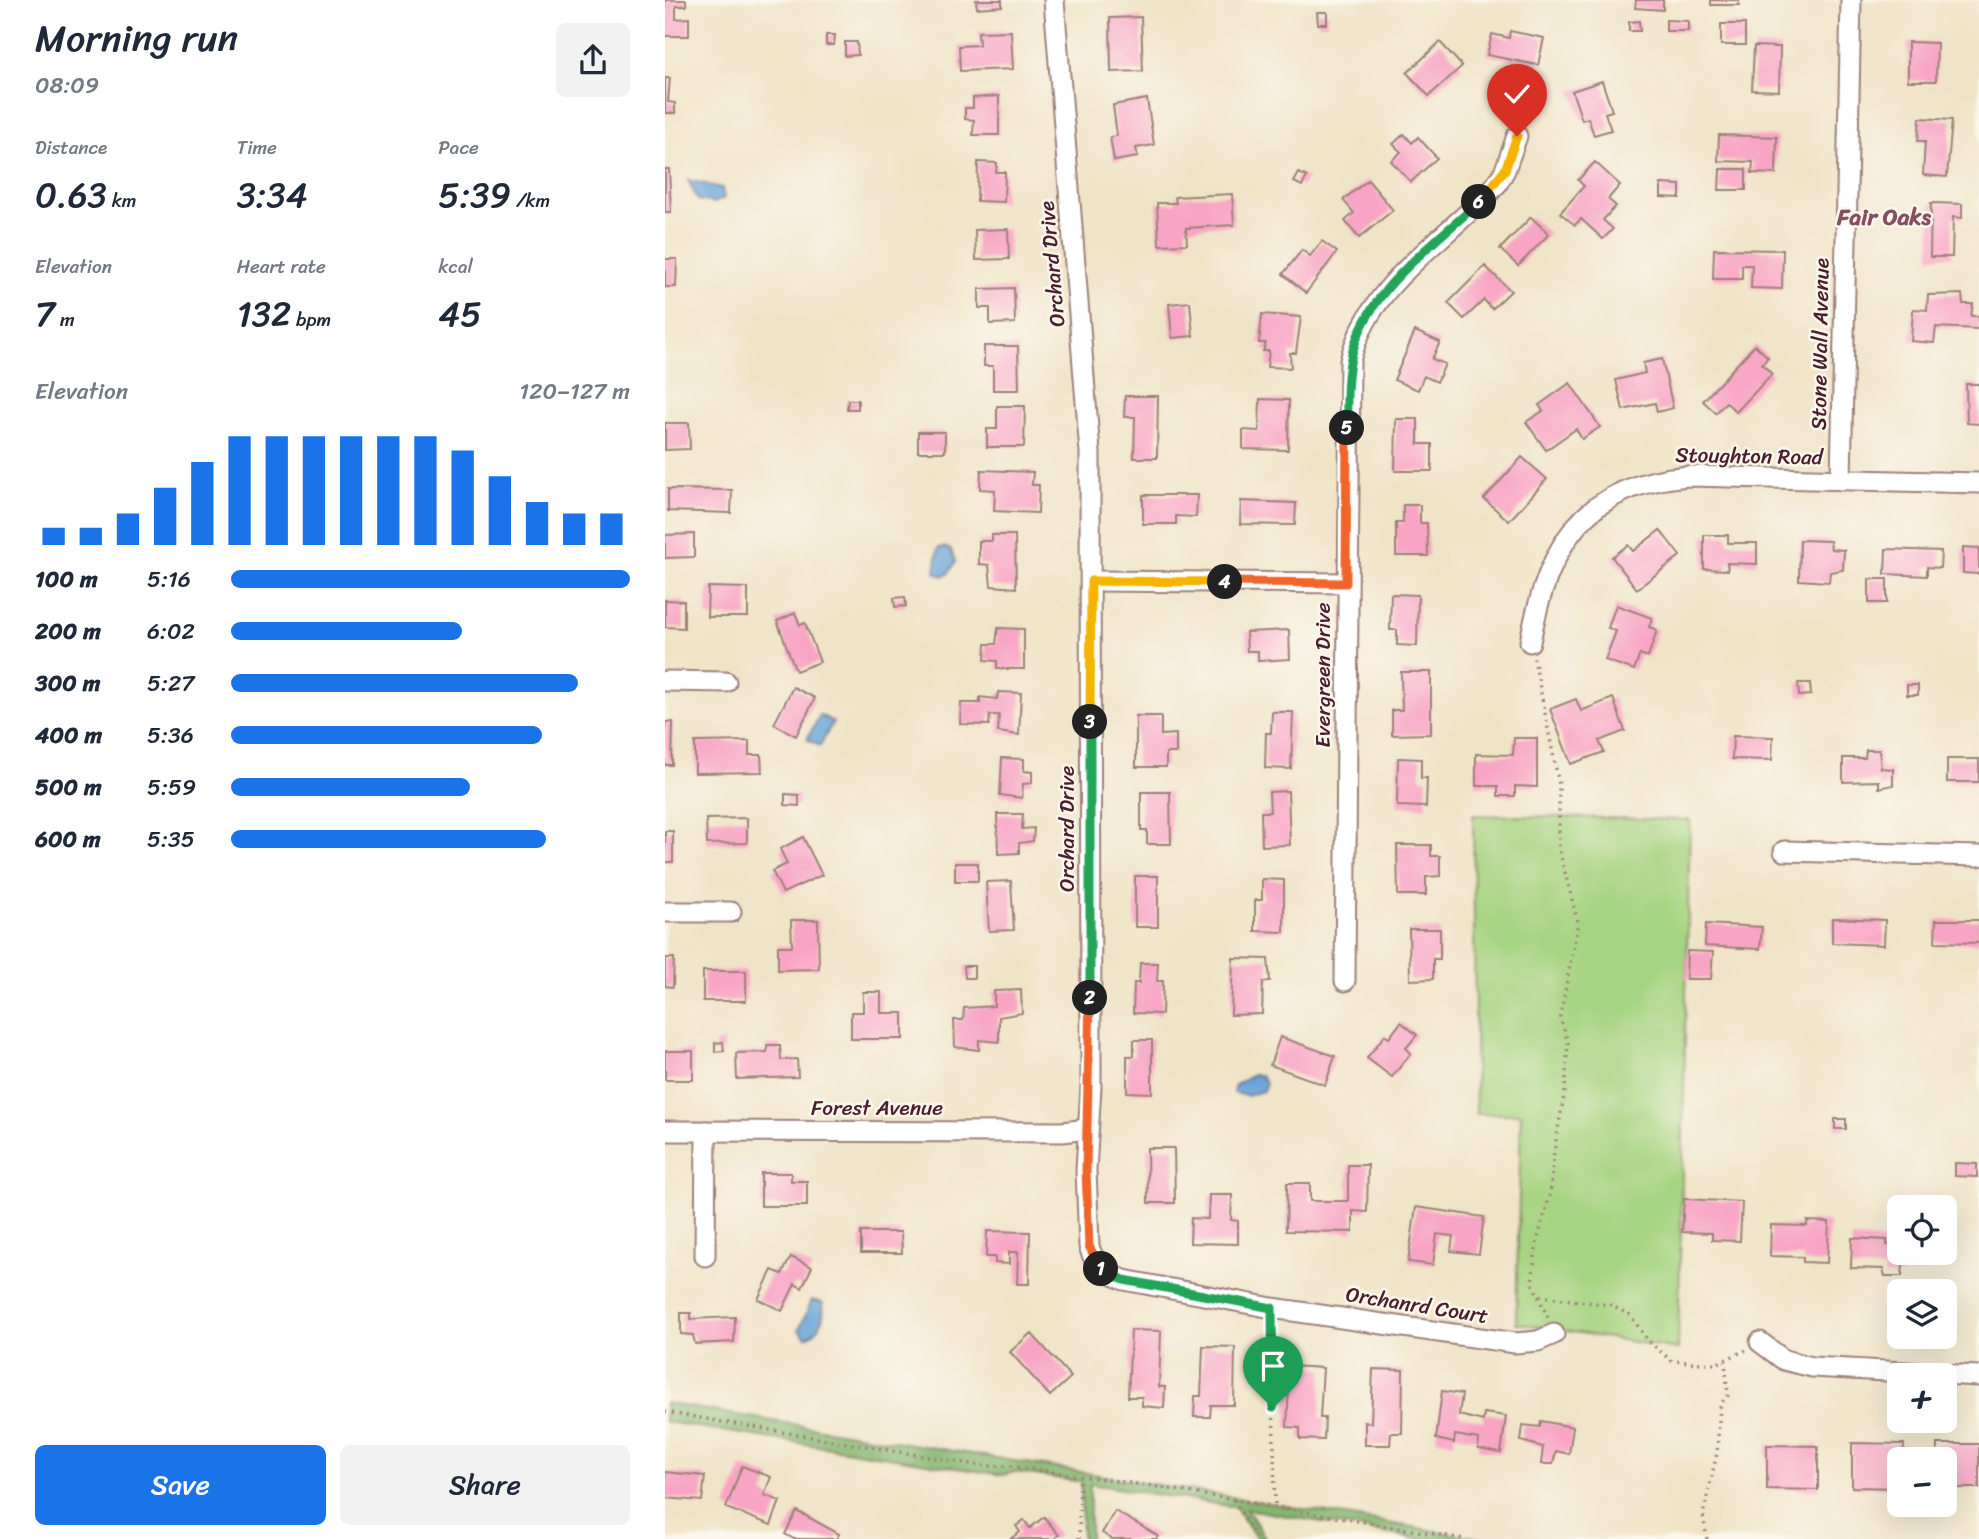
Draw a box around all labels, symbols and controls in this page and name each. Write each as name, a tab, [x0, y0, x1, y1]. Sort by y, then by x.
text: Morning run	[35, 5, 238, 72]
button: share	[556, 23, 630, 97]
pin	[1487, 64, 1547, 136]
text: 08:09	[35, 65, 99, 106]
icon: check	[1498, 75, 1536, 113]
text: Distance	[35, 131, 107, 164]
text: Time	[237, 131, 277, 164]
text: Pace	[438, 131, 479, 164]
text: 0.63	[35, 164, 107, 226]
text: 3:34	[237, 164, 308, 226]
text: 5:39	[438, 164, 511, 226]
text: km	[107, 184, 136, 217]
text: /km	[511, 184, 550, 217]
pin: 6	[1461, 184, 1497, 220]
text: 6	[1473, 185, 1484, 218]
district label: Fair Oaks	[1836, 197, 1932, 238]
street label: Orchard Drive	[1028, 199, 1076, 329]
text: Elevation	[35, 250, 112, 283]
text: Heart rate	[237, 250, 326, 283]
text: kcal	[438, 250, 473, 283]
street label: Stone Wall Avenue	[1800, 258, 1840, 430]
text: 7	[35, 283, 55, 345]
text: 132	[237, 283, 291, 345]
text: 45	[438, 283, 482, 345]
text: m	[55, 303, 75, 336]
text: bpm	[291, 303, 331, 336]
text: Elevation	[35, 371, 128, 412]
text: 120–127 m	[519, 371, 630, 412]
pin: 5	[1329, 410, 1365, 446]
text: 5	[1341, 411, 1352, 444]
street label: Stoughton Road	[1675, 436, 1825, 476]
text: 100 m	[35, 559, 98, 600]
text: 5:16	[147, 559, 191, 600]
pin: 4	[1207, 564, 1243, 600]
text: 4	[1219, 565, 1230, 598]
street label: Evergreen Drive	[1304, 602, 1342, 748]
text: 200 m	[35, 611, 101, 652]
text: 6:02	[147, 611, 195, 652]
text: 300 m	[35, 663, 100, 704]
text: 5:27	[147, 663, 194, 704]
pin: 3	[1073, 704, 1107, 740]
text: 3	[1084, 705, 1095, 738]
text: 400 m	[35, 715, 102, 756]
text: 5:36	[147, 715, 194, 756]
street label: Orchard Drive	[1048, 766, 1086, 892]
text: 500 m	[35, 767, 102, 808]
text: 5:59	[147, 767, 196, 808]
text: 600 m	[35, 819, 101, 860]
text: 5:35	[147, 819, 195, 860]
pin: 2	[1073, 981, 1107, 1016]
text: 2	[1084, 981, 1095, 1014]
street label: Forest Avenue	[811, 1089, 943, 1127]
map controls	[1887, 1195, 1957, 1517]
button: locate	[1887, 1195, 1957, 1265]
pin: 1	[1083, 1252, 1118, 1286]
text: 1	[1096, 1252, 1105, 1285]
street label: Orchanrd Court	[1343, 1275, 1491, 1335]
button: layers	[1887, 1279, 1957, 1349]
pin	[1243, 1336, 1303, 1408]
icon: arrive	[1254, 1347, 1292, 1385]
button: +	[1887, 1363, 1957, 1433]
button: Save	[35, 1445, 326, 1525]
button: Share	[340, 1445, 630, 1525]
button: −	[1887, 1447, 1957, 1517]

